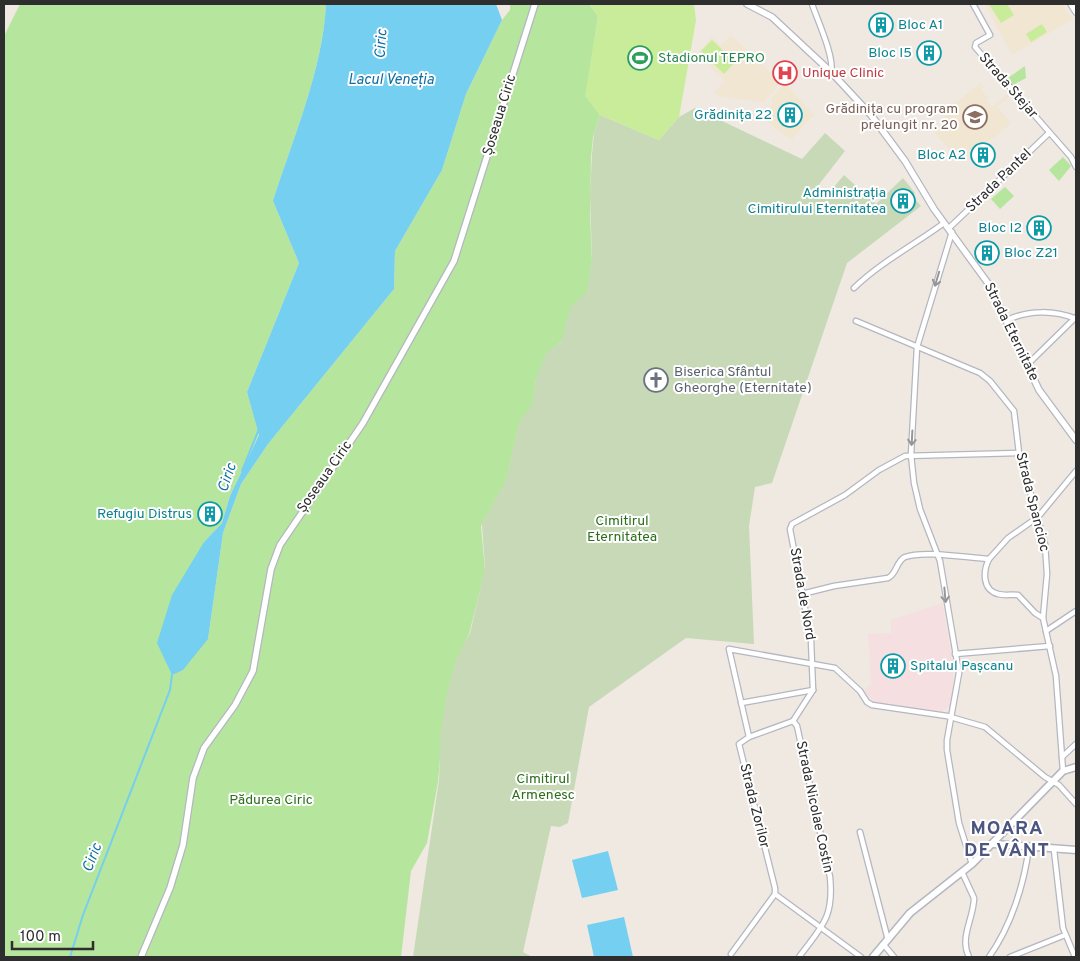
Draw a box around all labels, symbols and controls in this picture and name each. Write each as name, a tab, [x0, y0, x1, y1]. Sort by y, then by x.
building icon: Bloc A1	[868, 12, 894, 38]
place label: Bloc A1	[898, 17, 943, 34]
water label: Ciric	[371, 28, 393, 59]
building icon: Bloc I5	[916, 40, 942, 66]
sports icon: Stadionul TEPRO	[627, 45, 653, 71]
place label: Bloc I5	[868, 45, 912, 62]
place label: Stadionul TEPRO	[658, 50, 765, 67]
street label: Strada Stejar	[975, 50, 1042, 123]
hospital icon: Unique Clinic	[772, 60, 798, 86]
place label: Unique Clinic	[802, 65, 884, 82]
water label: Lacul Veneția	[348, 71, 434, 90]
street label: Șoseaua Ciric	[480, 72, 520, 158]
place label: Grădinița cu program prelungit nr. 20	[826, 101, 958, 134]
building icon: Grădinița 22	[777, 102, 803, 128]
school or university icon: Grădinița cu program prelungit nr. 20	[962, 104, 988, 130]
place label: Grădinița 22	[694, 107, 772, 124]
building icon: Bloc A2	[970, 142, 996, 168]
street label: Strada Pantel	[963, 146, 1035, 216]
place label: Bloc A2	[917, 147, 966, 164]
place label: Administrația Cimitirului Eternitatea	[748, 185, 886, 218]
building icon: Administrația Cimitirului Eternitatea	[890, 188, 916, 214]
building icon: Bloc I2	[1026, 215, 1052, 241]
place label: Bloc I2	[978, 220, 1022, 237]
building icon: Bloc Z21	[974, 240, 1000, 266]
place label: Bloc Z21	[1004, 245, 1058, 262]
one-way arrow	[932, 270, 942, 286]
street label: Strada Eternitate	[980, 280, 1042, 384]
place label: Biserica Sfântul Gheorghe (Eternitate)	[674, 364, 812, 397]
church icon: Biserica Sfântul Gheorghe (Eternitate)	[643, 367, 669, 393]
one-way arrow	[907, 430, 916, 446]
street label: Șoseaua Ciric	[294, 438, 356, 516]
street label: Strada Spancioc	[1011, 450, 1053, 554]
water label: Ciric	[214, 460, 242, 495]
building icon: Refugiu Distrus	[197, 501, 223, 527]
place label: Refugiu Distrus	[97, 506, 192, 523]
park label: Cimitirul Eternitatea	[587, 513, 657, 546]
street label: Strada de Nord	[786, 546, 818, 642]
one-way arrow	[940, 587, 950, 603]
building icon: Spitalul Pașcanu	[880, 653, 906, 679]
place label: Spitalul Pașcanu	[910, 658, 1013, 675]
street label: Strada Nicolae Costin	[792, 740, 836, 874]
street label: Strada Zorilor	[735, 762, 773, 851]
park label: Cimitirul Armenesc	[511, 771, 575, 804]
park label: Pădurea Ciric	[229, 792, 313, 809]
district label: MOARA DE VÂNT	[964, 817, 1050, 863]
water label: Ciric	[79, 840, 107, 875]
scale bar	[12, 918, 94, 950]
text: 100 m	[20, 928, 61, 947]

